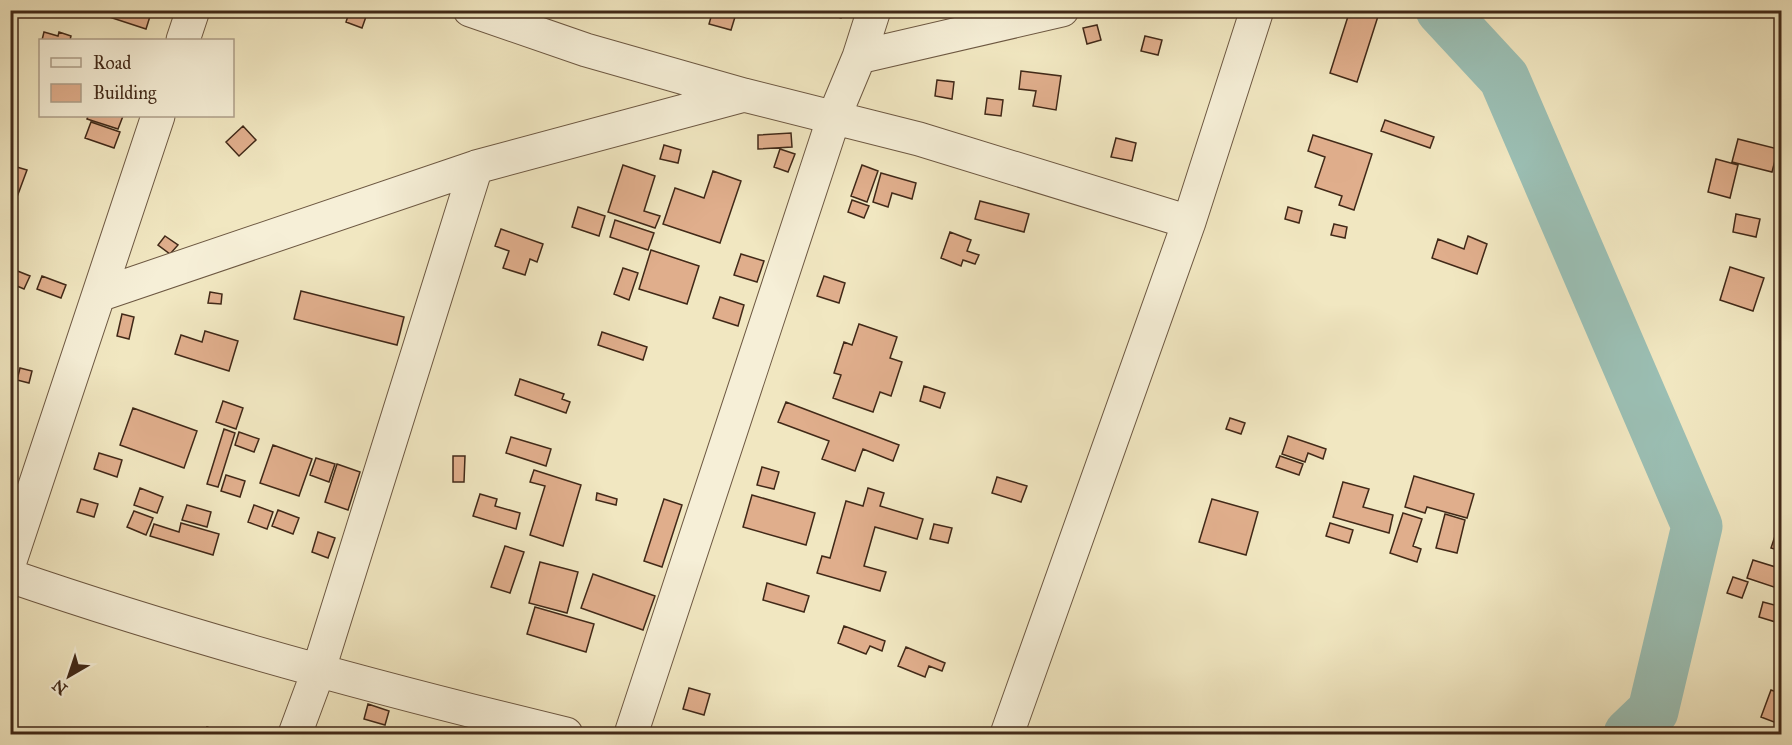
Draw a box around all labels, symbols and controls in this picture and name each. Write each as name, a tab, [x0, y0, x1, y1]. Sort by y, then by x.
legend	[39, 39, 234, 117]
text: Road	[93, 52, 131, 74]
text: Building	[93, 82, 157, 105]
north arrow	[39, 646, 99, 706]
text: N	[48, 675, 71, 699]

